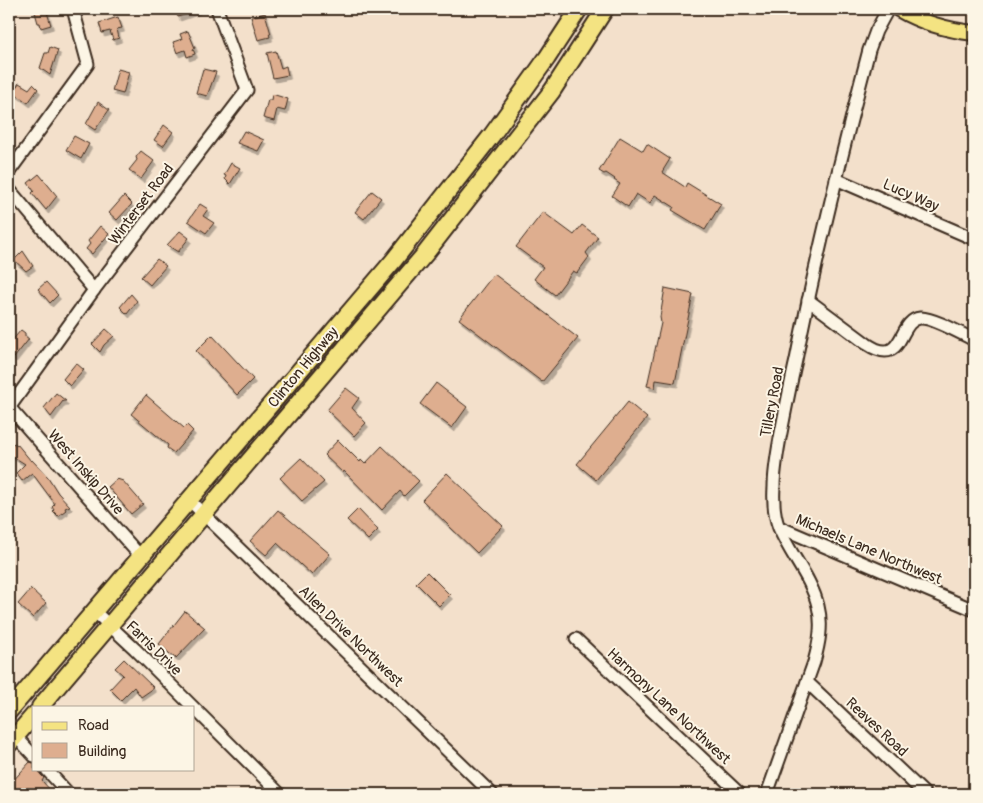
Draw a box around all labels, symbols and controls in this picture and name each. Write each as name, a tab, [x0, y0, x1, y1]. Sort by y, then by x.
street label: Winterset Road	[105, 160, 178, 249]
street label: Lucy Way	[880, 175, 942, 216]
street label: Clinton Highway	[264, 323, 343, 412]
street label: Tillery Road	[756, 365, 789, 439]
street label: West Inskip Drive	[43, 426, 128, 519]
street label: Michaels Lane Northwest	[793, 510, 946, 589]
street label: Allen Drive Northwest	[294, 582, 408, 692]
street label: Farris Drive	[122, 617, 186, 680]
street label: Harmony Lane Northwest	[603, 644, 735, 769]
street label: Reaves Road	[842, 694, 912, 761]
legend	[32, 706, 195, 770]
text: Road	[78, 716, 109, 735]
text: Building	[78, 742, 126, 761]

